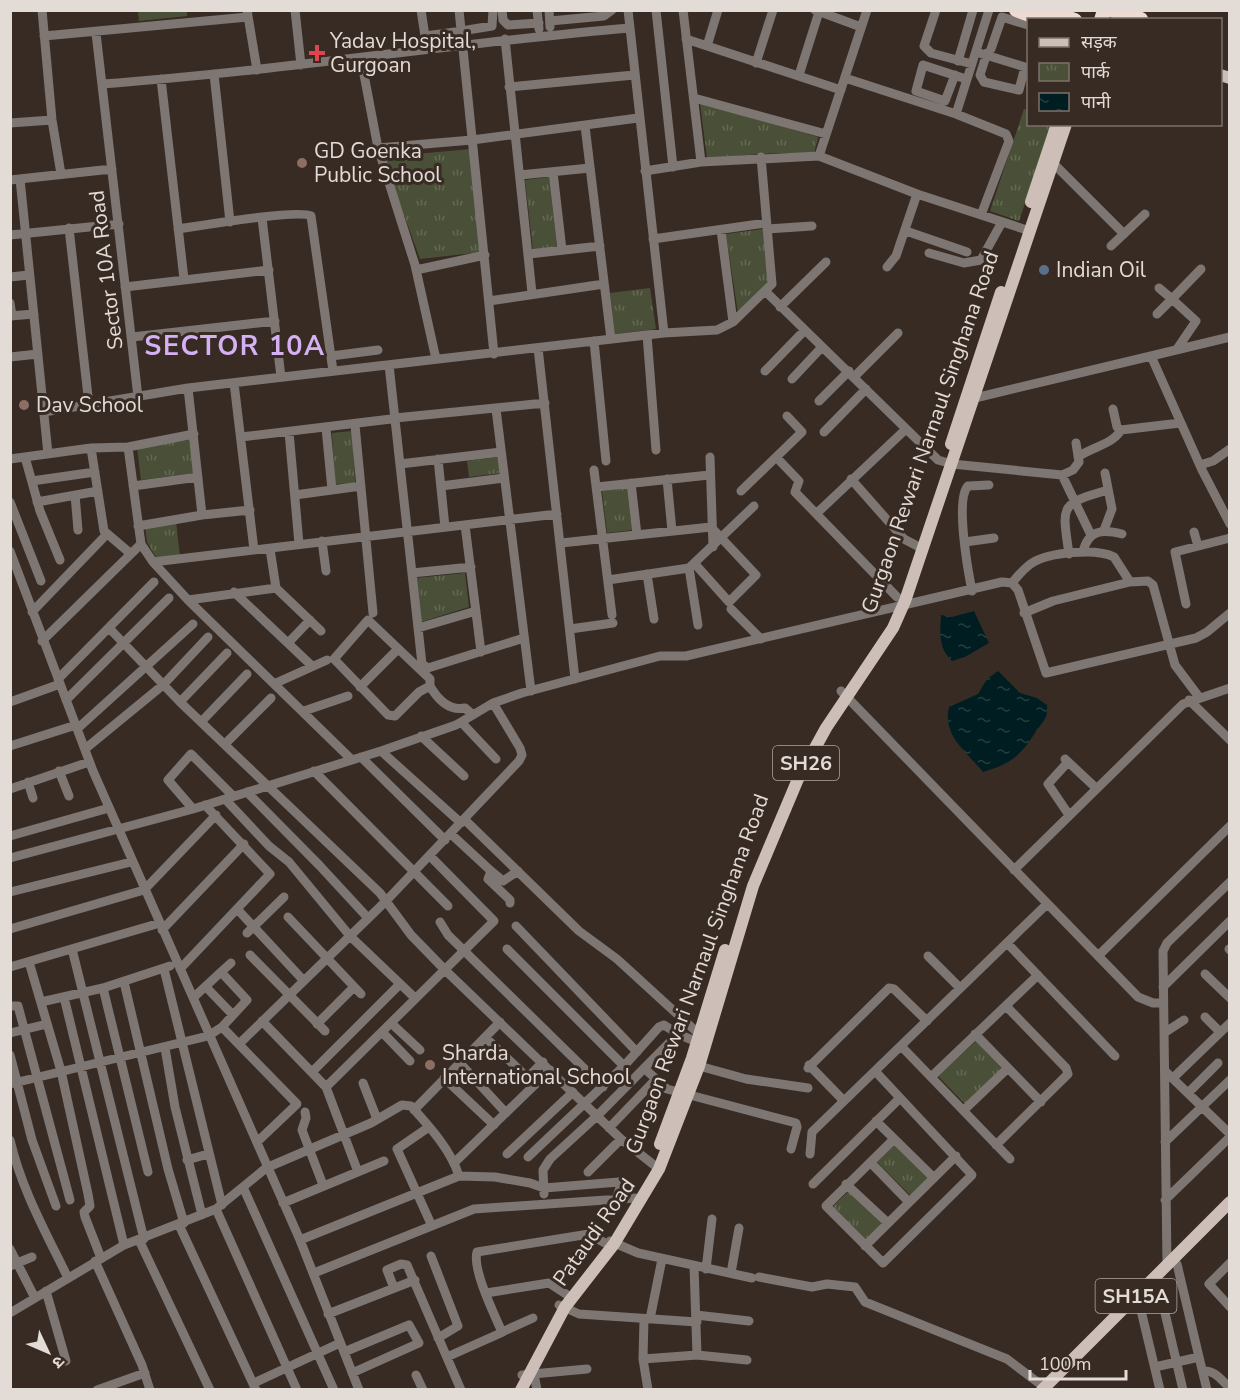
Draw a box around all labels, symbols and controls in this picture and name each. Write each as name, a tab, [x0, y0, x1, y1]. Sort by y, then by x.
legend	[1027, 18, 1222, 126]
place label: Yadav Hospital, Gurgoan	[329, 27, 476, 79]
text: सड़क	[1081, 30, 1118, 54]
marker: Yadav Hospital, Gurgoan	[308, 44, 326, 62]
text: पार्क	[1081, 60, 1111, 84]
text: पानी	[1081, 90, 1111, 114]
place label: GD Goenka Public School	[314, 137, 442, 189]
marker: GD Goenka Public School	[295, 156, 309, 170]
street label: Sector 10A Road	[82, 189, 130, 351]
street label: Gurgaon Rewari Narnaul Singhana Road	[855, 247, 1005, 617]
place label: Indian Oil	[1056, 256, 1147, 284]
marker: Indian Oil	[1037, 263, 1051, 277]
district label: SECTOR 10A	[144, 328, 326, 365]
place label: Dav School	[36, 391, 144, 419]
marker: Dav School	[17, 398, 31, 412]
road number: SH26	[773, 746, 839, 780]
street label: Gurgaon Rewari Narnaul Singhana Road	[619, 790, 775, 1158]
place label: Sharda International School	[442, 1039, 632, 1091]
marker: Sharda International School	[423, 1058, 437, 1072]
street label: Pataudi Road	[547, 1173, 641, 1291]
road number: SH15A	[1096, 1279, 1176, 1313]
north arrow	[18, 1322, 78, 1382]
scale bar	[1030, 1343, 1126, 1381]
text: उ	[46, 1351, 69, 1373]
text: 100 m	[1039, 1352, 1091, 1376]

